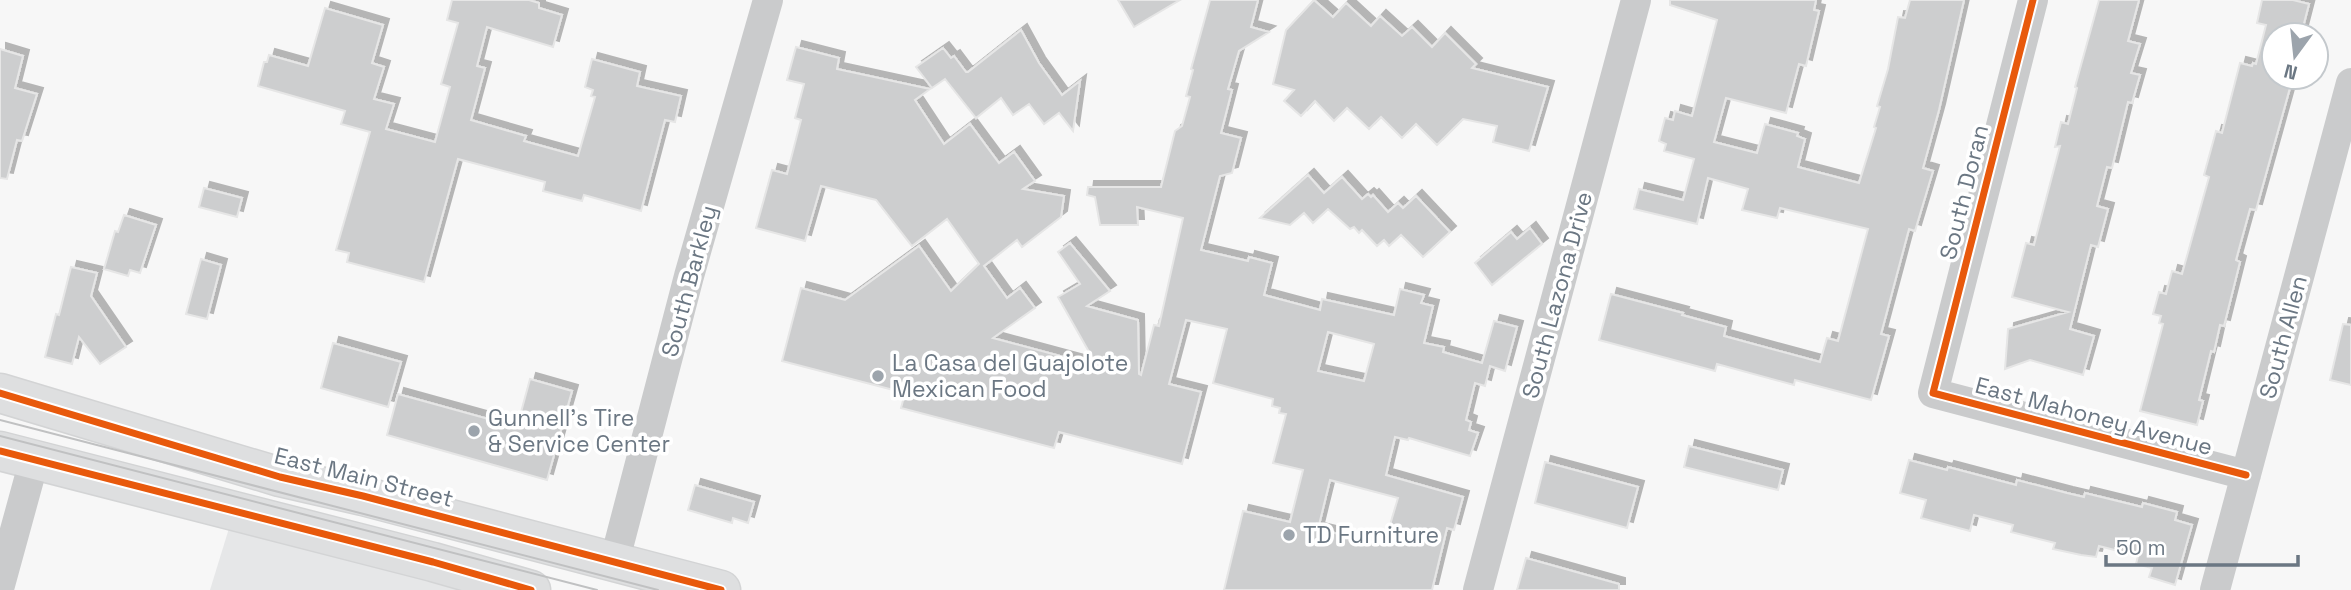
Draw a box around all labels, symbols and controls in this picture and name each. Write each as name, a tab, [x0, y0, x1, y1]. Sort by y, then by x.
north arrow	[2260, 21, 2330, 91]
text: N	[2281, 58, 2300, 86]
street label: South Doran	[1933, 121, 1995, 263]
street label: South Lazona Drive	[1515, 188, 1599, 402]
street label: South Barkley	[654, 202, 724, 360]
street label: South Allen	[2252, 272, 2314, 402]
place label: La Casa del Guajolote Mexican Food	[892, 348, 1128, 404]
marker: La Casa del Guajolote Mexican Food	[870, 368, 886, 384]
street label: East Mahoney Avenue	[1972, 370, 2216, 462]
place label: Gunnell's Tire & Service Center	[488, 403, 670, 459]
marker: Gunnell's Tire & Service Center	[466, 423, 482, 439]
street label: East Main Street	[271, 440, 457, 514]
place label: TD Furniture	[1303, 520, 1439, 550]
scale bar	[2106, 524, 2298, 568]
marker: TD Furniture	[1281, 527, 1297, 543]
text: 50 m	[2116, 534, 2166, 561]

